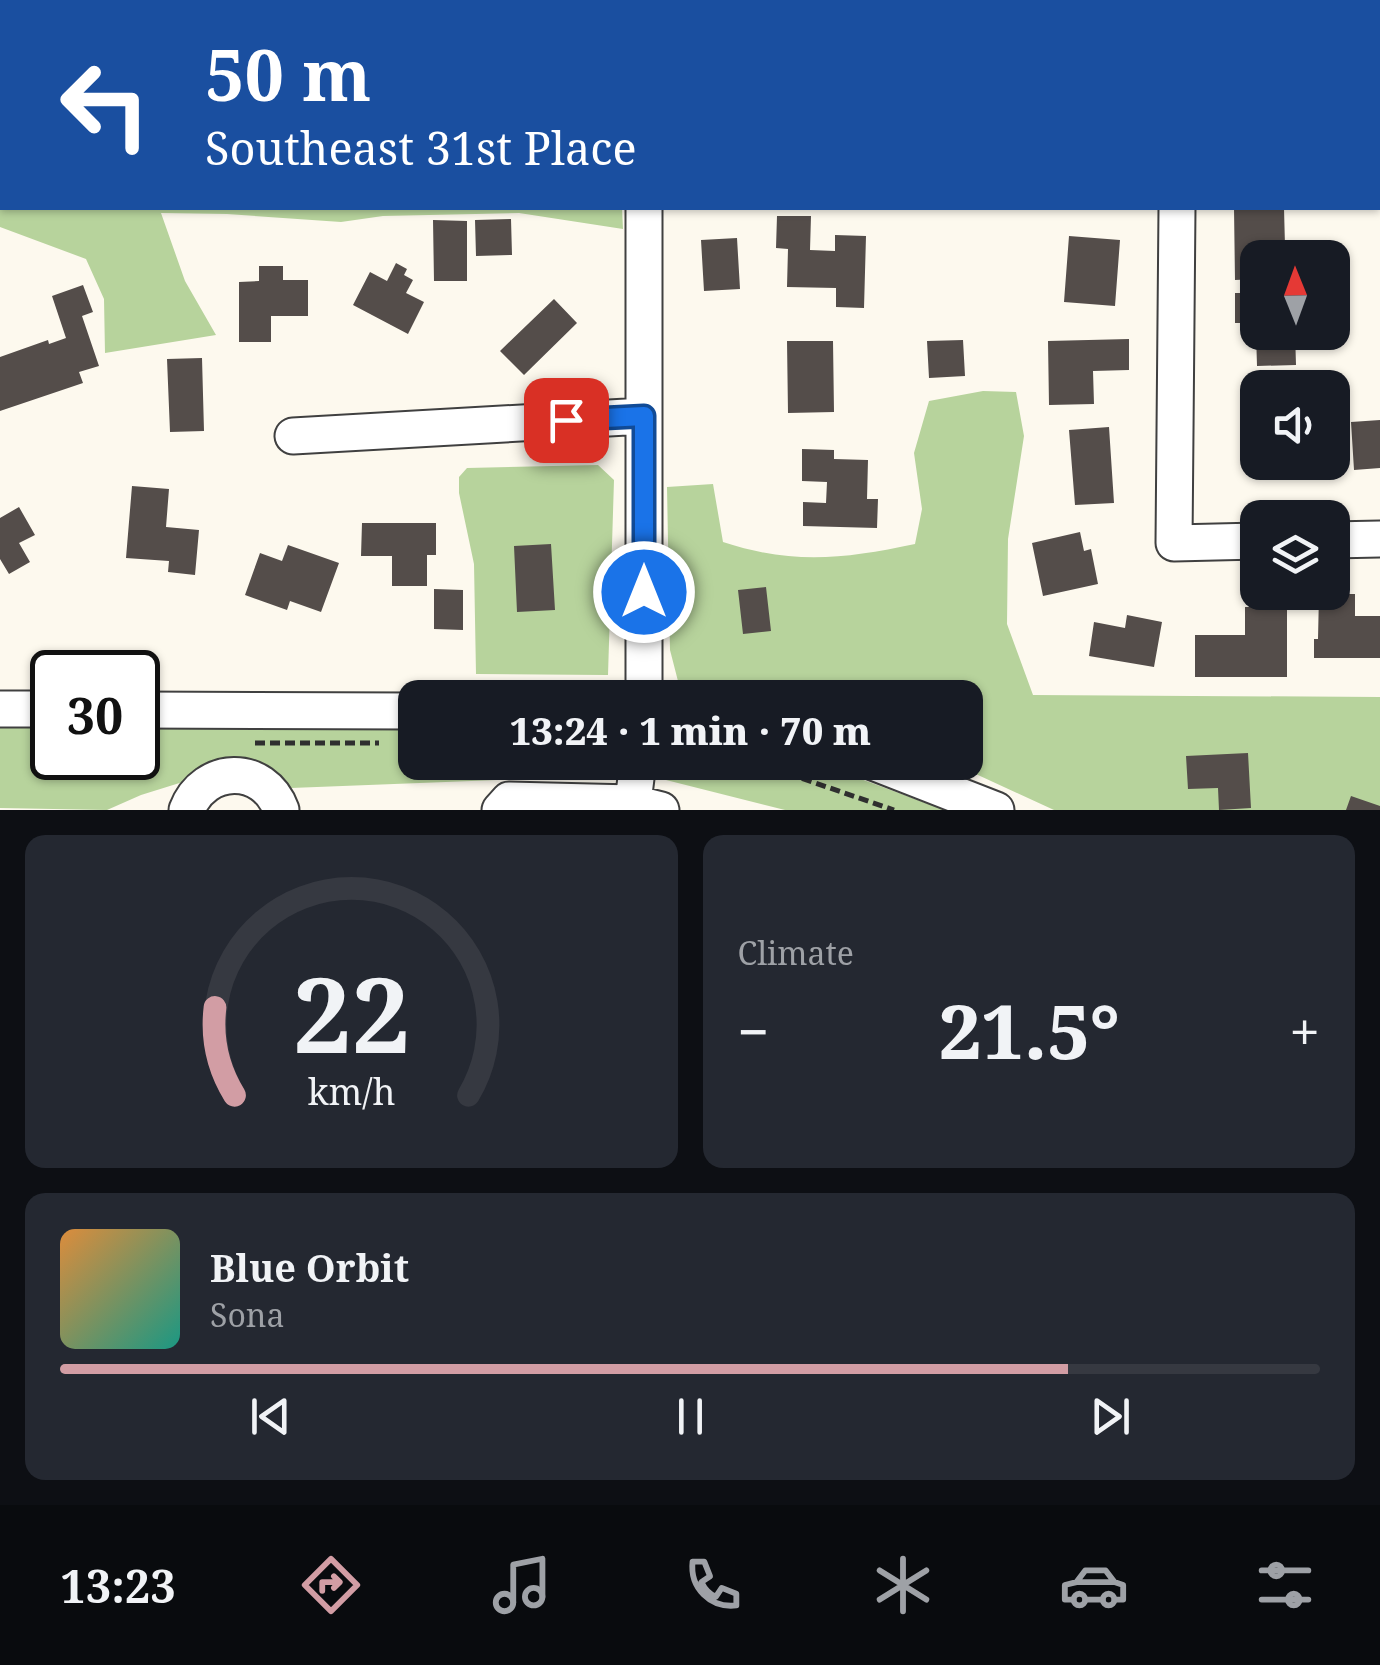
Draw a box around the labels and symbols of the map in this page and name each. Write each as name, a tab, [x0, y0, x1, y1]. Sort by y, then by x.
north arrow	[1240, 240, 1350, 350]
pin	[524, 378, 609, 463]
position arrow	[592, 540, 696, 644]
speed limit sign: 30	[30, 650, 160, 780]

